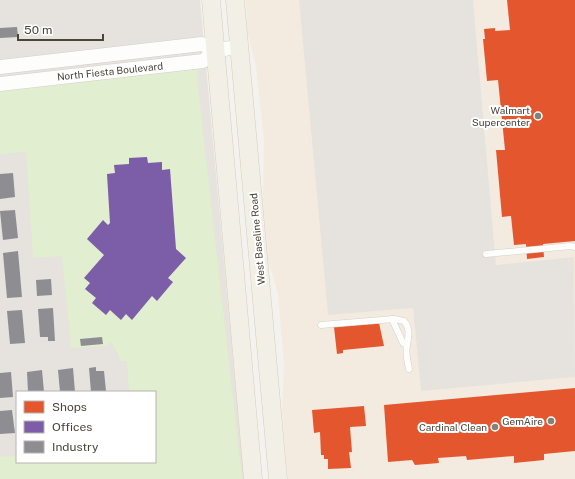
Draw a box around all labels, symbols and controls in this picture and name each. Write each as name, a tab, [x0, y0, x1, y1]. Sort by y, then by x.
scale bar	[18, 16, 103, 42]
text: 50 m	[24, 23, 52, 37]
street label: North Fiesta Boulevard	[56, 59, 164, 83]
place label: Walmart Supercenter	[472, 104, 530, 128]
marker: Walmart Supercenter	[533, 111, 543, 121]
street label: West Baseline Road	[247, 193, 267, 285]
legend	[16, 391, 156, 463]
text: Shops	[52, 400, 87, 414]
place label: GemAire	[502, 415, 543, 427]
marker: GemAire	[546, 416, 556, 426]
text: Offices	[52, 420, 92, 434]
place label: Cardinal Clean	[419, 421, 487, 433]
marker: Cardinal Clean	[490, 422, 500, 432]
text: Industry	[52, 440, 99, 454]

